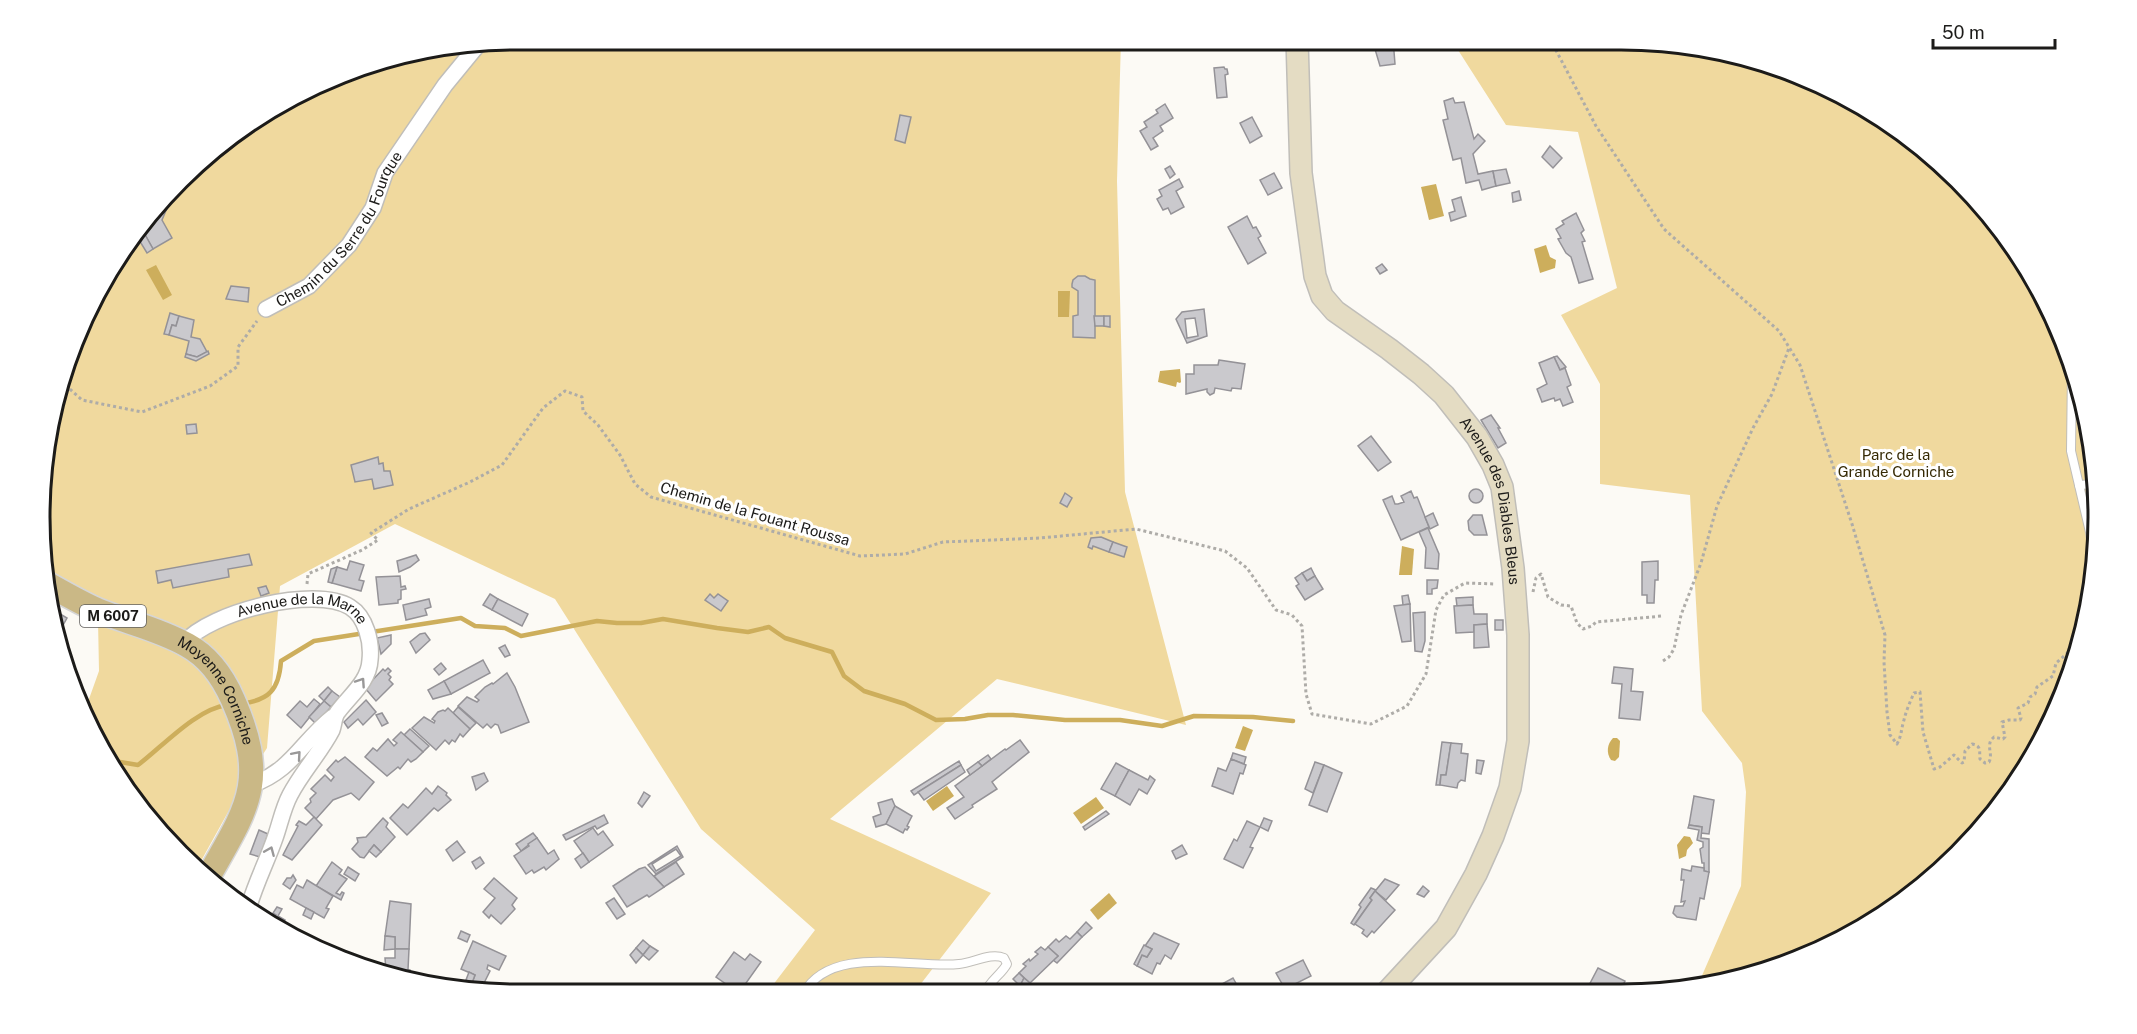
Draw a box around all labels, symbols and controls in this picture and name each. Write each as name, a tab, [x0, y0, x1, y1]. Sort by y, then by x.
scale bar	[1933, 12, 2054, 50]
text: 50 m	[1942, 22, 1985, 43]
street label: Chemin du Serre du Fourque	[273, 148, 405, 310]
street label: Avenue des Diables Bleus	[1456, 413, 1523, 585]
park label: Parc de la Grande Corniche	[1838, 446, 1954, 480]
street label: Chemin de la Fouant Roussa	[658, 478, 852, 549]
street label: Avenue de la Marne	[234, 590, 371, 627]
road number: M 6007	[80, 605, 146, 627]
street label: Moyenne Corniche	[175, 633, 257, 746]
one-way arrow	[354, 678, 365, 689]
one-way arrow	[290, 751, 301, 762]
one-way arrow	[263, 846, 275, 857]

